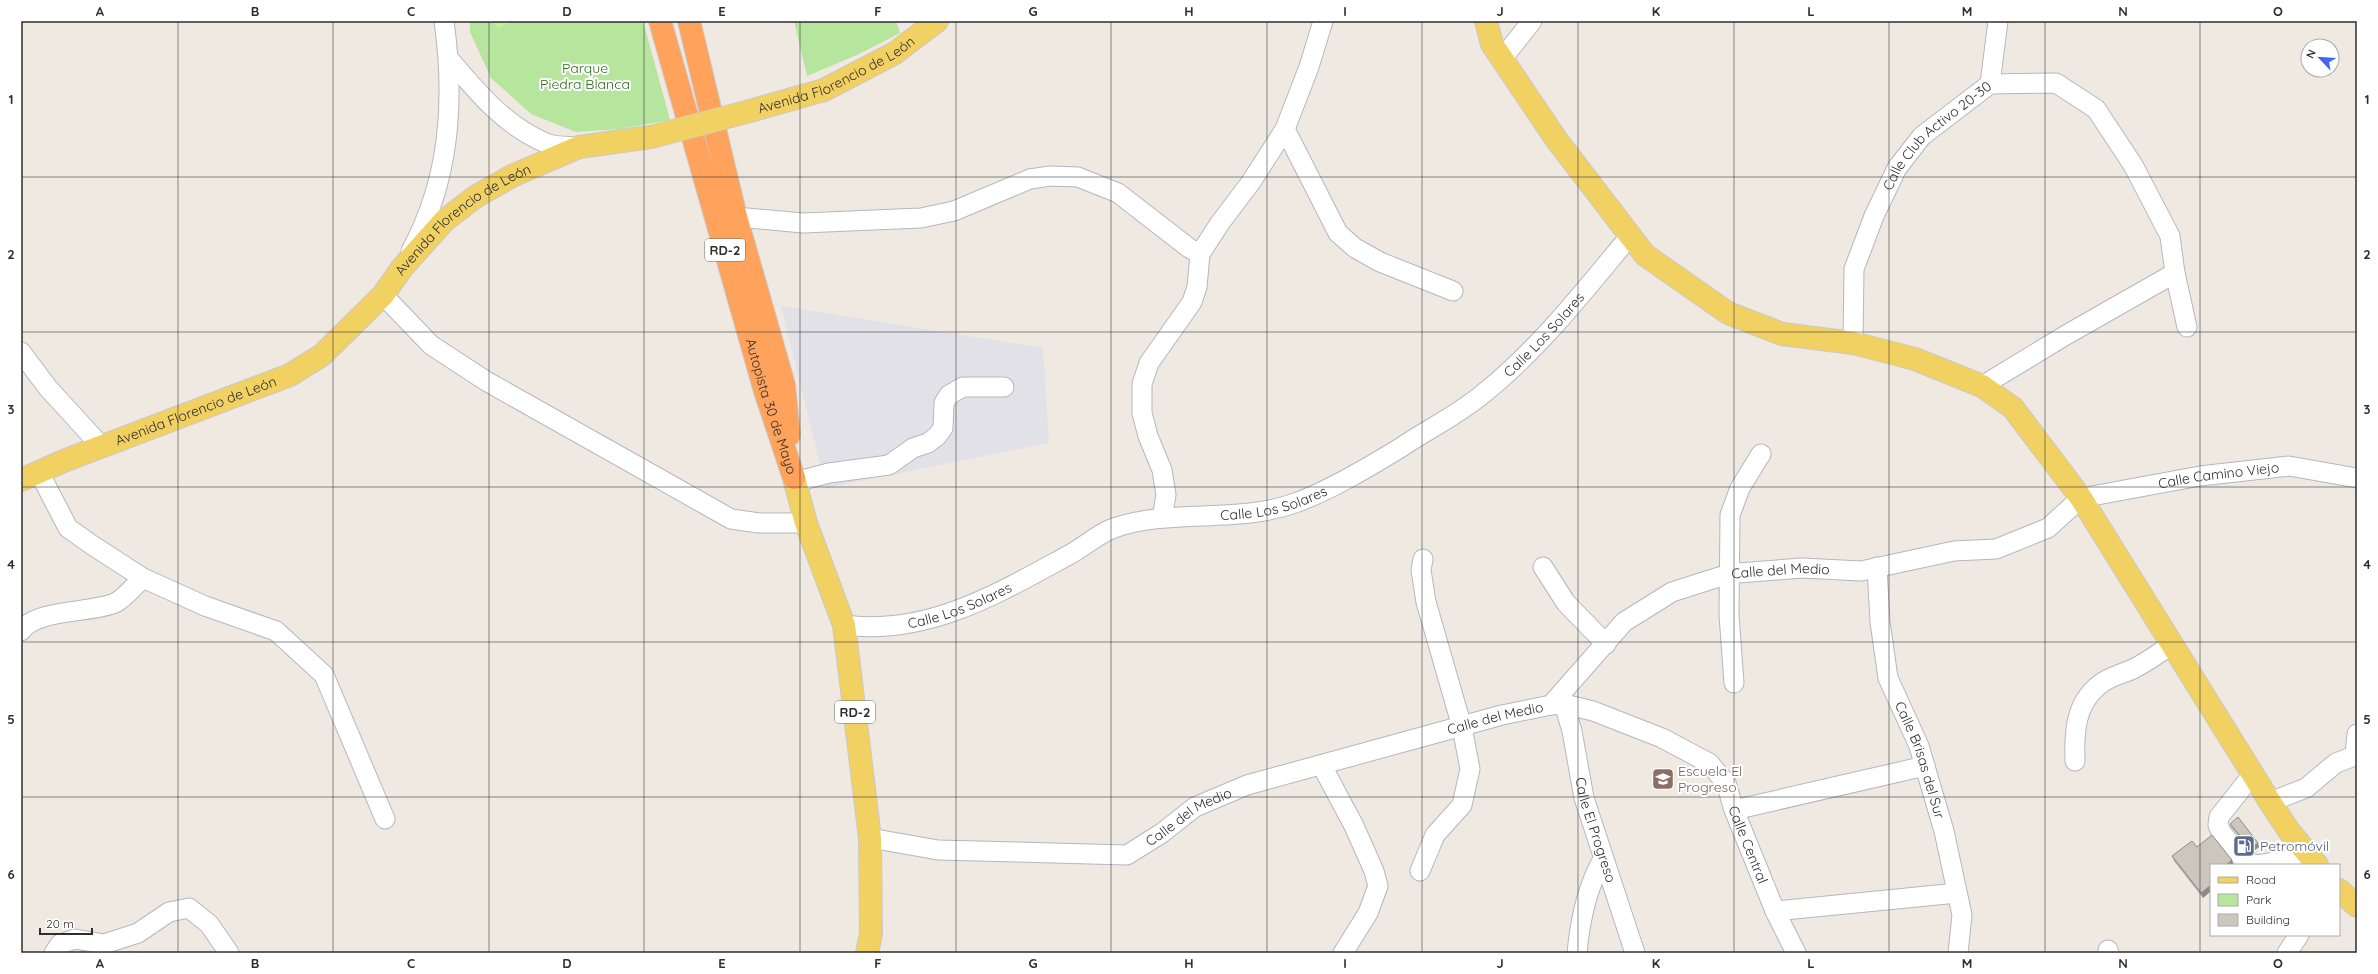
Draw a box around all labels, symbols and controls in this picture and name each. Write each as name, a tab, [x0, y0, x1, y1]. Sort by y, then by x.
text: A	[96, 3, 105, 19]
text: B	[251, 3, 259, 19]
text: C	[407, 3, 415, 19]
text: D	[562, 3, 572, 19]
text: E	[718, 3, 726, 19]
text: F	[874, 3, 882, 19]
text: G	[1028, 3, 1038, 19]
text: H	[1184, 3, 1194, 19]
text: I	[1343, 3, 1347, 19]
text: J	[1496, 3, 1504, 19]
text: K	[1652, 3, 1661, 19]
text: L	[1807, 3, 1815, 19]
text: M	[1962, 3, 1972, 19]
text: N	[2118, 3, 2128, 19]
text: O	[2273, 3, 2283, 19]
street label: Avenida Florencio de León	[756, 32, 918, 117]
north arrow	[2300, 38, 2340, 78]
text: N	[2303, 47, 2319, 60]
park label: Parque Piedra Blanca	[540, 59, 630, 93]
street label: Calle Club Activo 20-30	[1879, 77, 1995, 193]
text: 1	[8, 91, 14, 107]
text: 1	[2364, 91, 2370, 107]
street label: Avenida Florencio de León	[391, 160, 534, 279]
road number: RD-2	[705, 239, 745, 261]
text: 2	[7, 246, 15, 262]
text: 2	[2363, 246, 2371, 262]
street label: Calle Los Solares	[1500, 289, 1588, 381]
street label: Autopista 30 de Mayo	[742, 336, 801, 476]
street label: Avenida Florencio de León	[113, 372, 279, 450]
text: 3	[8, 401, 15, 417]
text: 3	[2364, 401, 2371, 417]
street label: Calle Camino Viejo	[2157, 458, 2280, 493]
street label: Calle Los Solares	[1220, 482, 1330, 524]
text: 4	[7, 556, 15, 572]
text: 4	[2363, 556, 2371, 572]
street label: Calle del Medio	[1730, 559, 1830, 583]
street label: Calle Los Solares	[906, 578, 1015, 632]
street label: Calle del Medio	[1445, 698, 1545, 739]
street label: Calle Brisas del Sur	[1891, 698, 1949, 821]
road number: RD-2	[835, 701, 875, 723]
text: 5	[7, 711, 15, 727]
text: 5	[2363, 711, 2371, 727]
place label: Escuela El Progreso	[1678, 762, 1742, 796]
school or university icon: Escuela El Progreso	[1650, 766, 1676, 792]
street label: Calle El Progreso	[1571, 776, 1620, 885]
street label: Calle del Medio	[1142, 784, 1234, 850]
street label: Calle Central	[1724, 803, 1772, 886]
fuel station icon: Petromóvil	[2231, 833, 2257, 859]
place label: Petromóvil	[2260, 837, 2329, 855]
legend	[2210, 864, 2340, 936]
text: 6	[7, 866, 15, 882]
text: 6	[2363, 866, 2371, 882]
text: Road	[2246, 872, 2276, 887]
text: Park	[2246, 892, 2271, 907]
scale bar	[40, 910, 92, 936]
text: Building	[2246, 912, 2290, 927]
text: 20 m	[46, 916, 74, 931]
text: A	[96, 955, 105, 971]
text: B	[251, 955, 259, 971]
text: C	[407, 955, 415, 971]
text: D	[562, 955, 572, 971]
text: E	[718, 955, 726, 971]
text: F	[874, 955, 882, 971]
text: G	[1028, 955, 1038, 971]
text: H	[1184, 955, 1194, 971]
text: I	[1343, 955, 1347, 971]
text: J	[1496, 955, 1504, 971]
text: K	[1652, 955, 1661, 971]
text: L	[1807, 955, 1815, 971]
text: M	[1962, 955, 1972, 971]
text: N	[2118, 955, 2128, 971]
text: O	[2273, 955, 2283, 971]

